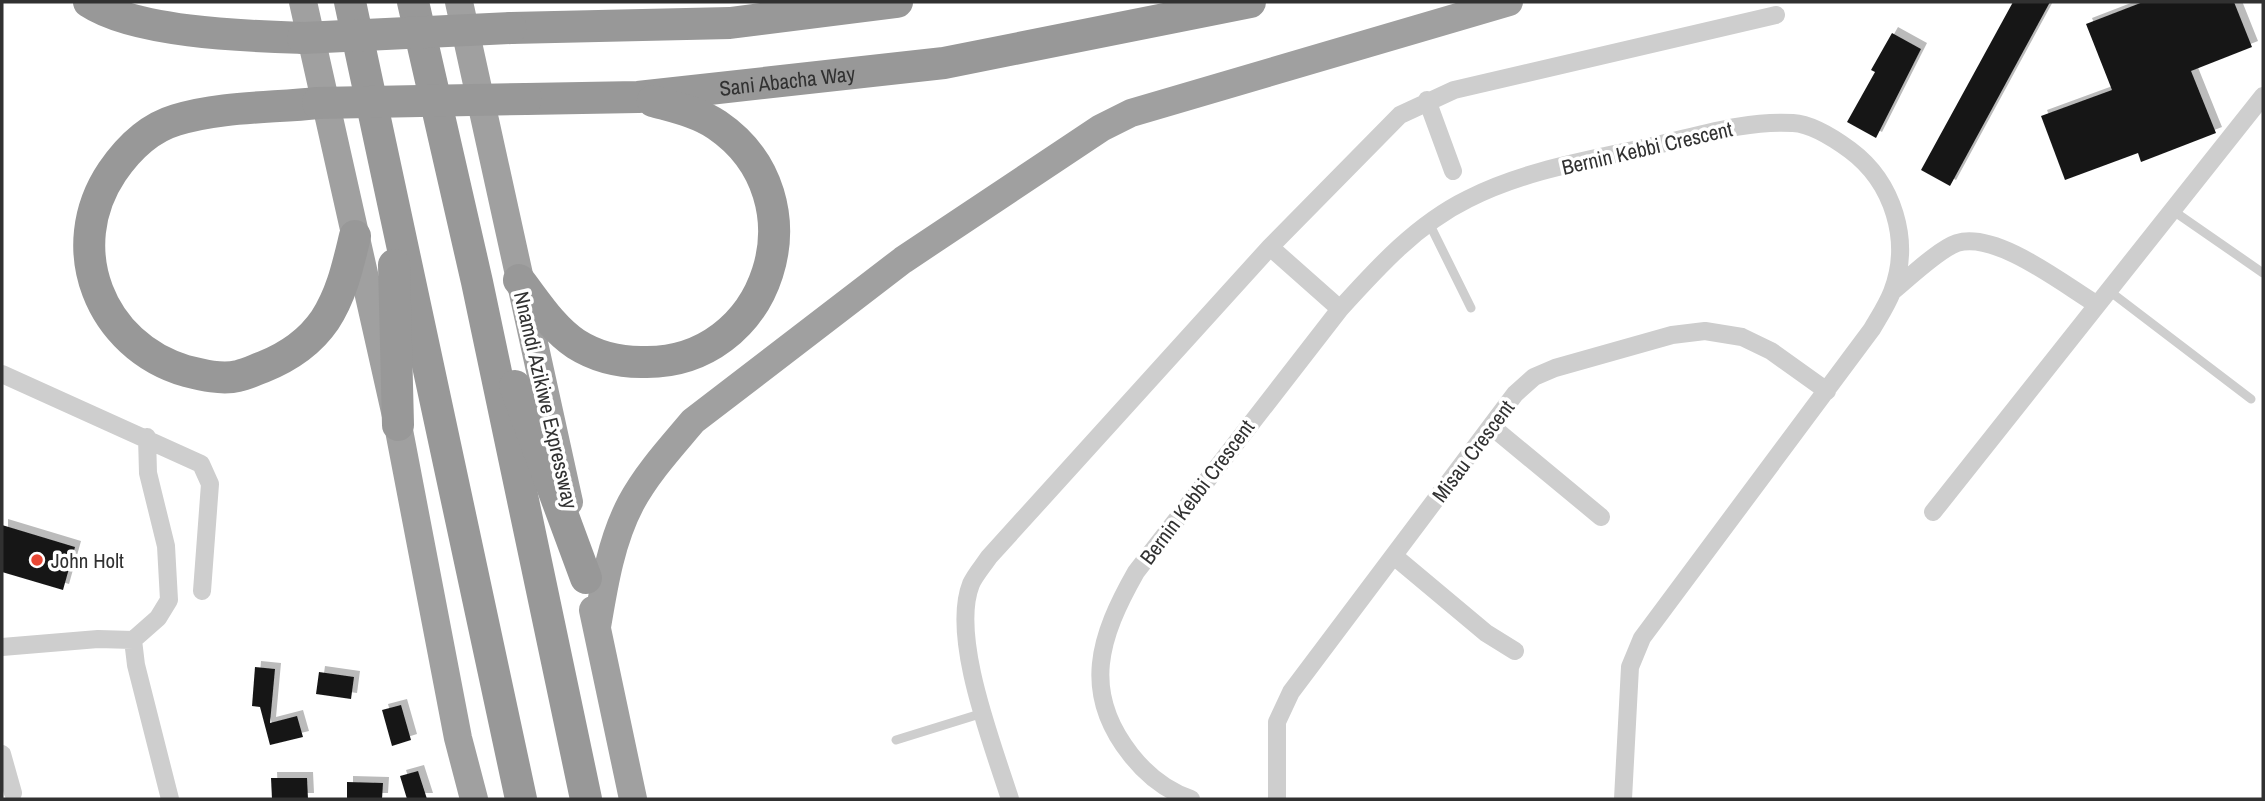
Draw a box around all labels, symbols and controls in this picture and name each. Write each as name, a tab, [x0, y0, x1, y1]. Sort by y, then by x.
street label: Sani Abacha Way	[718, 58, 857, 102]
street label: Bernin Kebbi Crescent	[1559, 114, 1735, 182]
street label: Nnamdi Azikiwe Expressway	[507, 289, 585, 512]
street label: Misau Crescent	[1425, 394, 1521, 508]
street label: Bernin Kebbi Crescent	[1133, 414, 1261, 570]
place label: John Holt	[51, 546, 124, 575]
marker: John Holt	[29, 552, 45, 568]

